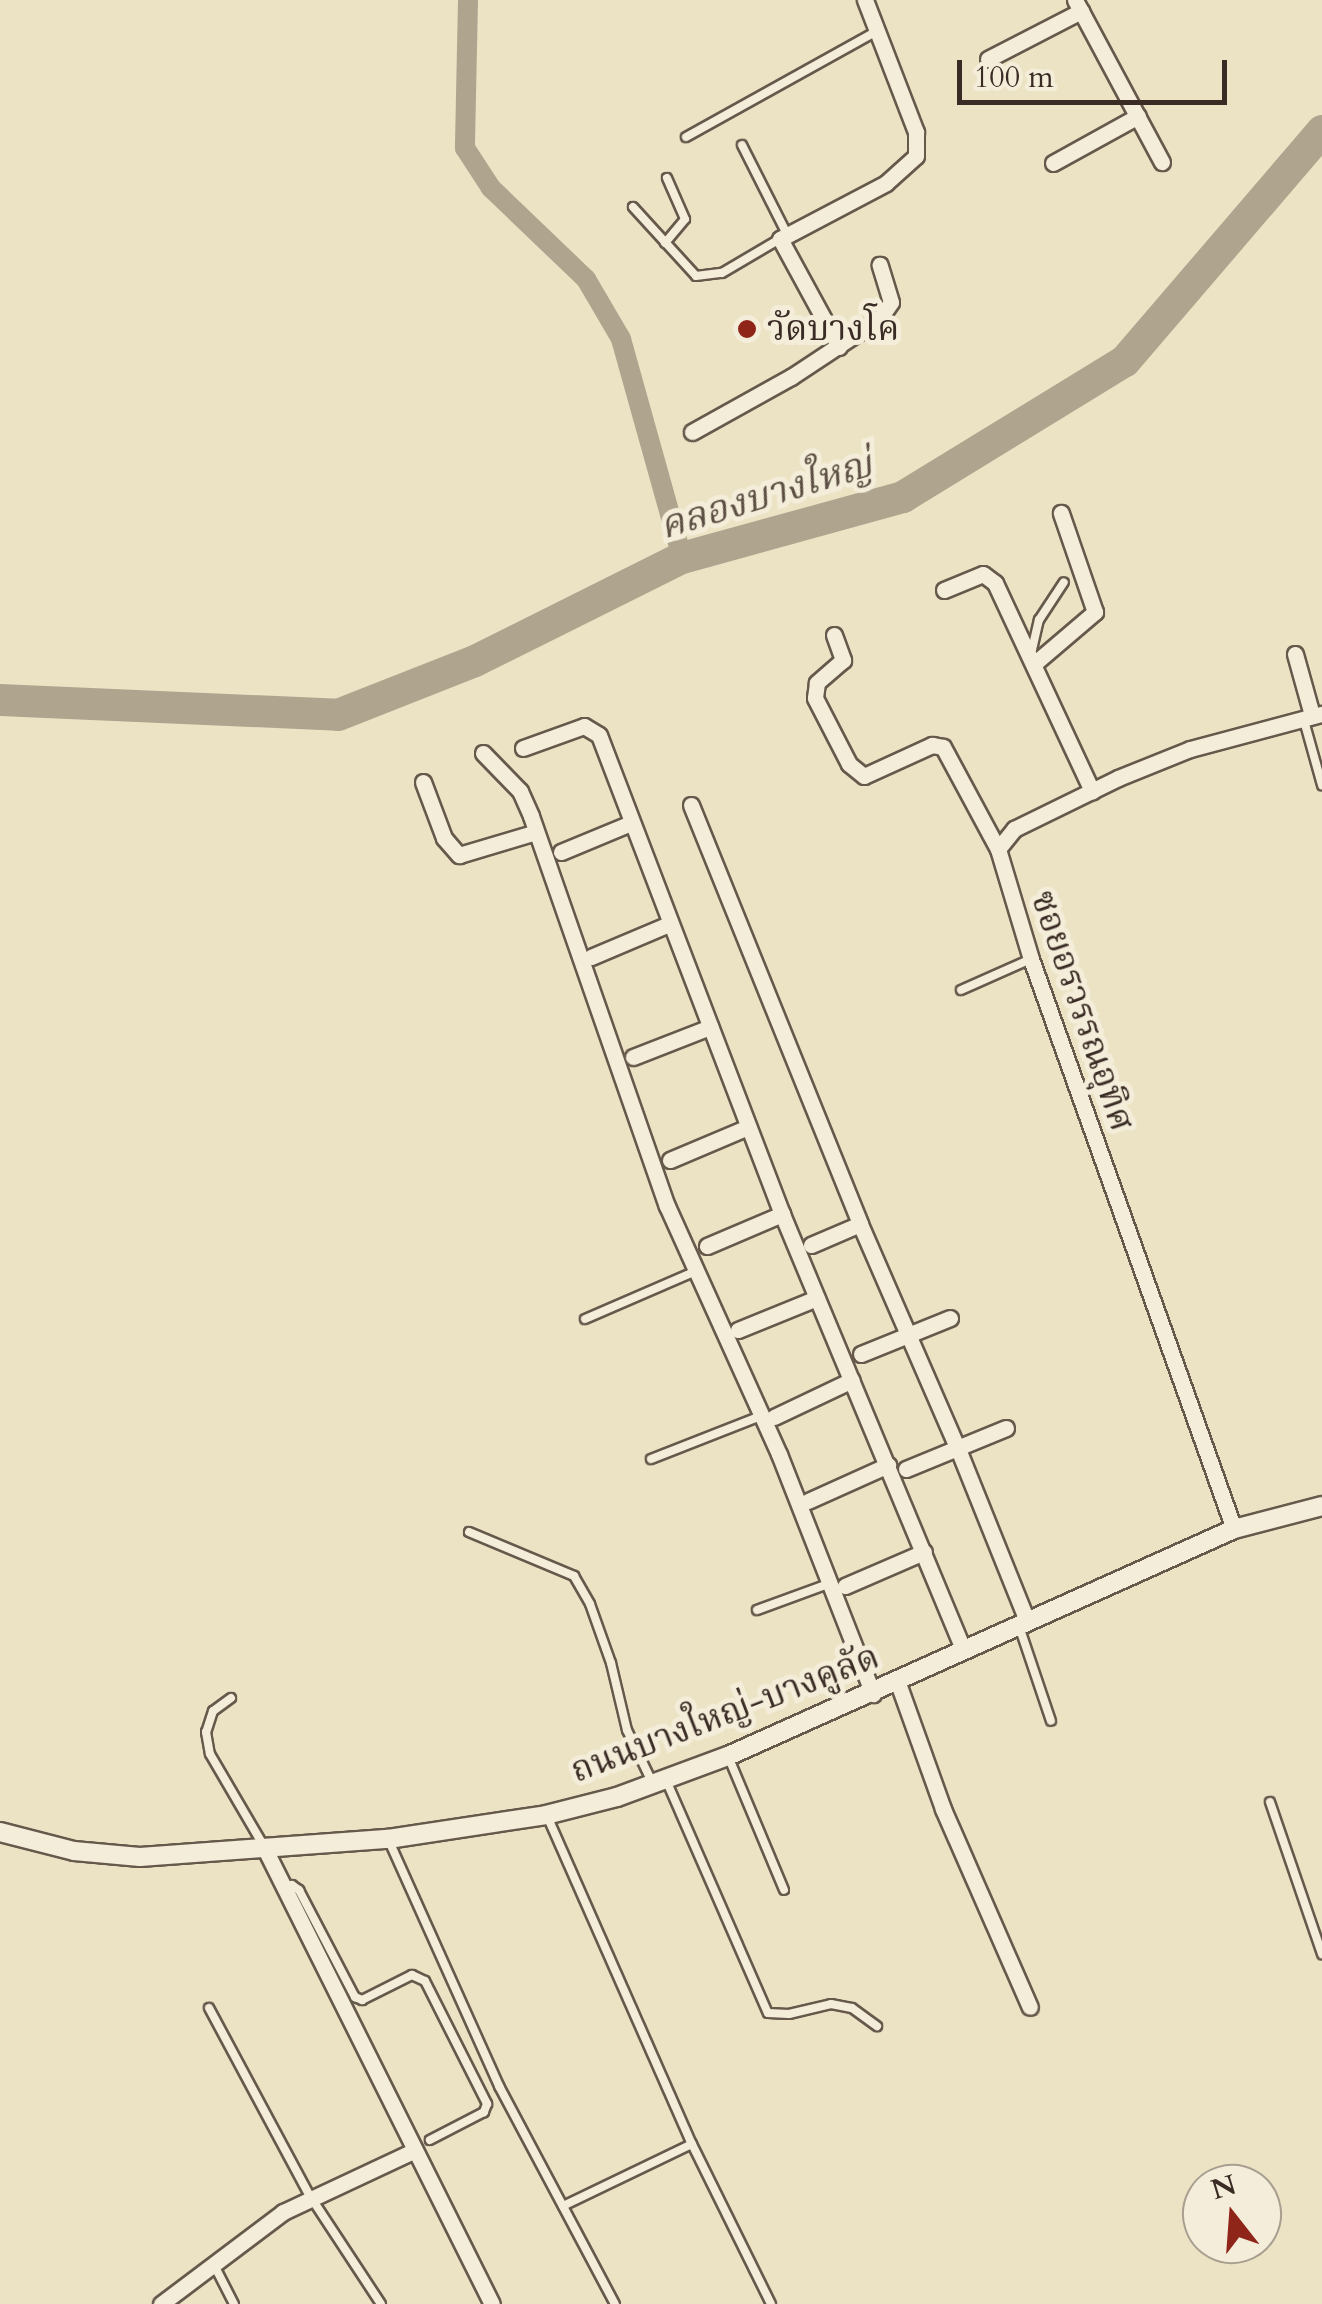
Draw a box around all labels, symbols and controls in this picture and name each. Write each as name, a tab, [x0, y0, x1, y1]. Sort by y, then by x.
scale bar	[962, 40, 1232, 102]
text: 100 m	[974, 57, 1054, 98]
place label: วัดบางโค	[767, 308, 899, 350]
marker: วัดบางโค	[736, 318, 758, 340]
water label: คลองบางใหญ่	[654, 442, 878, 550]
street label: ซอยอรวรรณอุทิศ	[1021, 885, 1143, 1137]
street label: ถนนบางใหญ่-บางคูลัด	[565, 1636, 885, 1792]
north arrow	[1182, 2164, 1282, 2264]
text: N	[1207, 2166, 1241, 2209]

